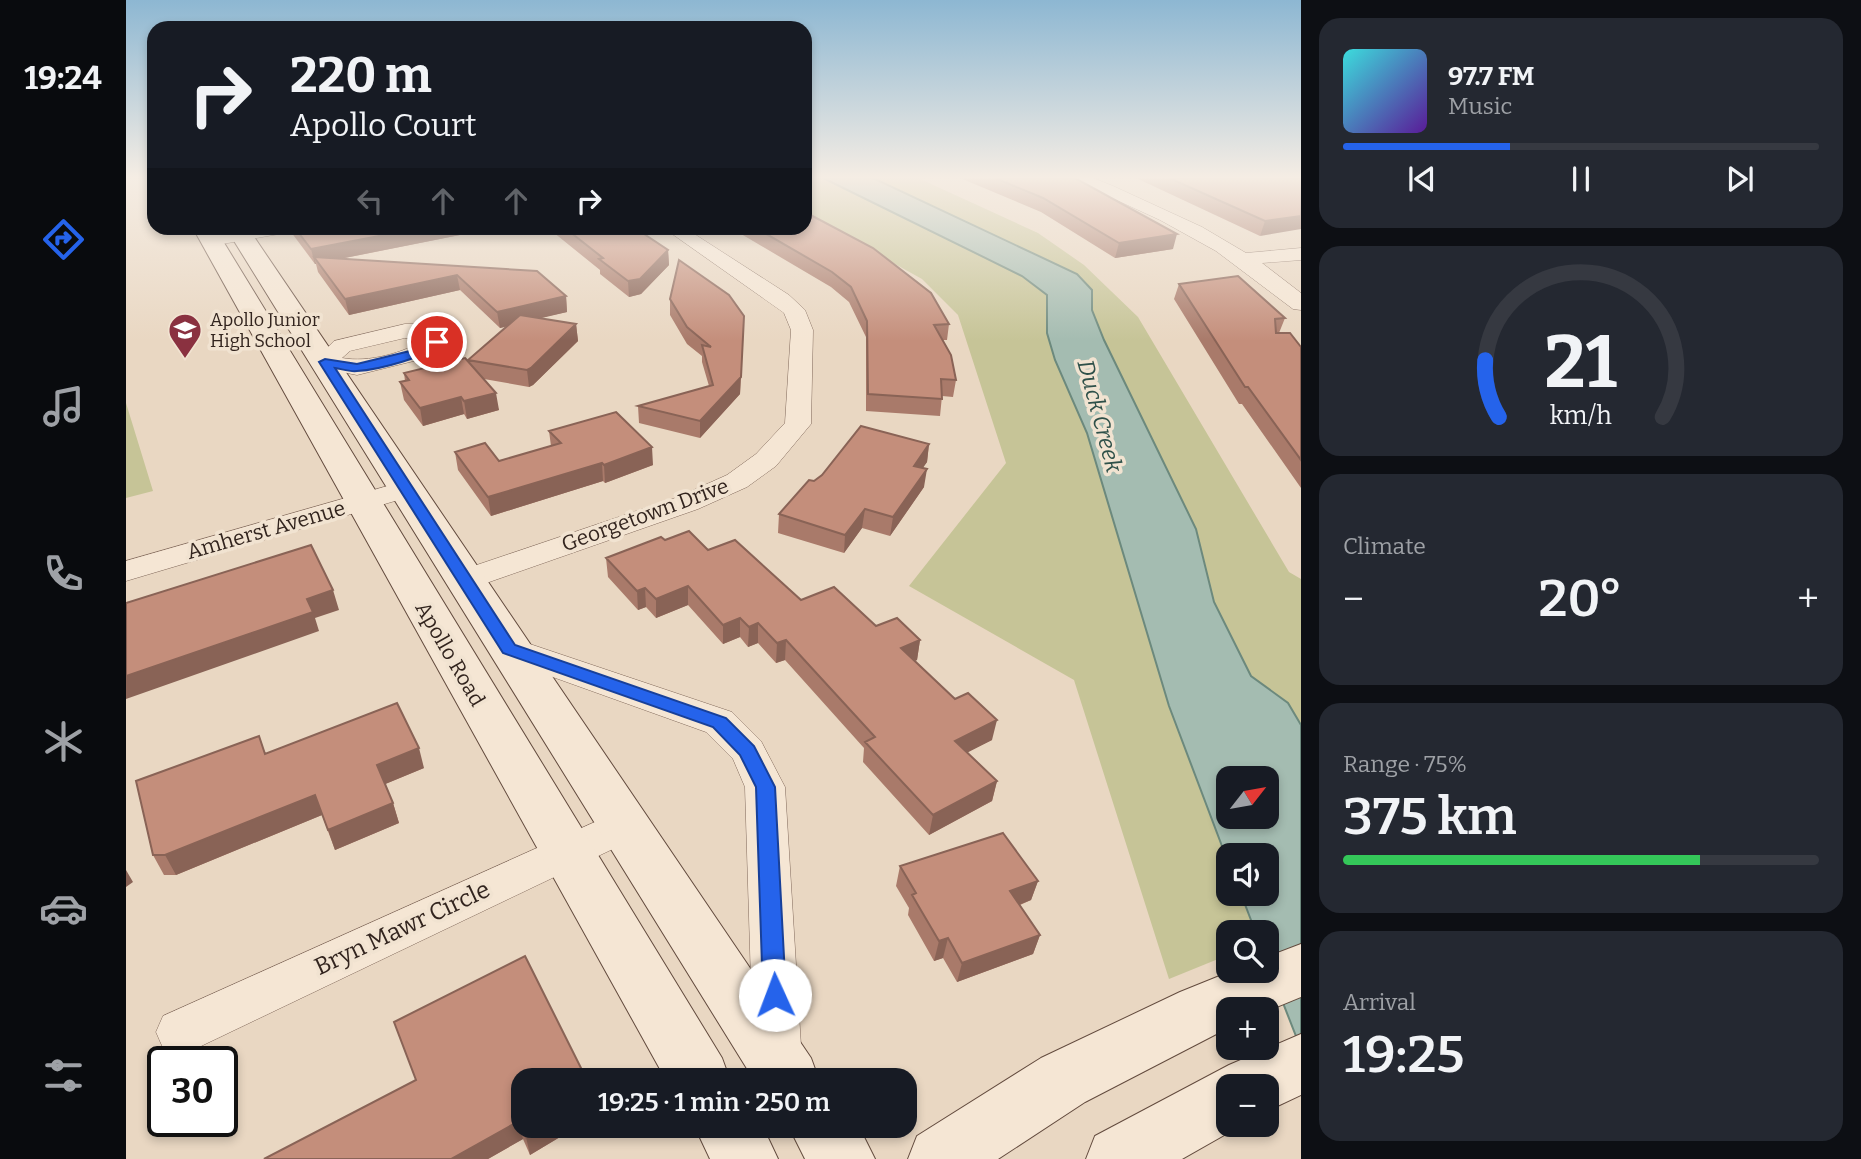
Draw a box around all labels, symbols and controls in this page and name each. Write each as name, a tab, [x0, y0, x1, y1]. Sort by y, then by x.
text: 220 m	[290, 46, 432, 105]
icon: right	[175, 49, 266, 140]
text: 19:24	[24, 59, 102, 97]
text: 97.7 FM	[1448, 61, 1535, 92]
text: Music	[1448, 92, 1512, 120]
text: Apollo Court	[290, 106, 477, 144]
icon: previous	[1403, 160, 1441, 198]
icon: pause	[1562, 160, 1600, 198]
icon: next	[1721, 160, 1759, 198]
icon: left	[351, 182, 389, 220]
icon: ahead	[424, 182, 462, 220]
icon: ahead	[497, 182, 535, 220]
icon: right	[570, 182, 608, 220]
icon: directions	[39, 215, 88, 264]
place label: Apollo Junior High School	[210, 309, 320, 352]
school or university icon: Apollo Junior High School	[166, 311, 204, 360]
pin	[407, 312, 467, 372]
text: 21	[1545, 320, 1618, 407]
icon: arrive	[418, 323, 456, 361]
water label: Duck Creek	[1072, 357, 1129, 476]
icon: music	[39, 382, 88, 431]
text: km/h	[1550, 401, 1612, 431]
street label: Georgetown Drive	[558, 473, 732, 557]
street label: Amherst Avenue	[184, 495, 348, 565]
text: Climate	[1343, 532, 1426, 560]
icon: phone	[39, 549, 88, 598]
text: 20°	[1538, 567, 1623, 630]
text: −	[1343, 576, 1364, 622]
text: +	[1797, 576, 1819, 622]
street label: Apollo Road	[410, 597, 490, 711]
icon: climate	[39, 717, 88, 766]
text: Range · 75%	[1343, 750, 1467, 778]
north arrow	[1216, 766, 1279, 830]
map controls	[1216, 766, 1279, 1137]
text: 375 km	[1343, 785, 1517, 848]
button: sound	[1216, 843, 1279, 906]
street label: Bryn Mawr Circle	[310, 875, 494, 981]
icon: car	[39, 884, 88, 933]
button: search	[1216, 920, 1279, 983]
position arrow	[738, 958, 812, 1032]
text: Arrival	[1343, 988, 1416, 1016]
button: +	[1216, 997, 1279, 1060]
text: 19:25	[1343, 1023, 1465, 1086]
speed limit sign: 30	[147, 1046, 238, 1137]
icon: filters	[39, 1051, 88, 1100]
button: −	[1216, 1074, 1279, 1137]
text: 19:25 · 1 min · 250 m	[598, 1087, 830, 1118]

